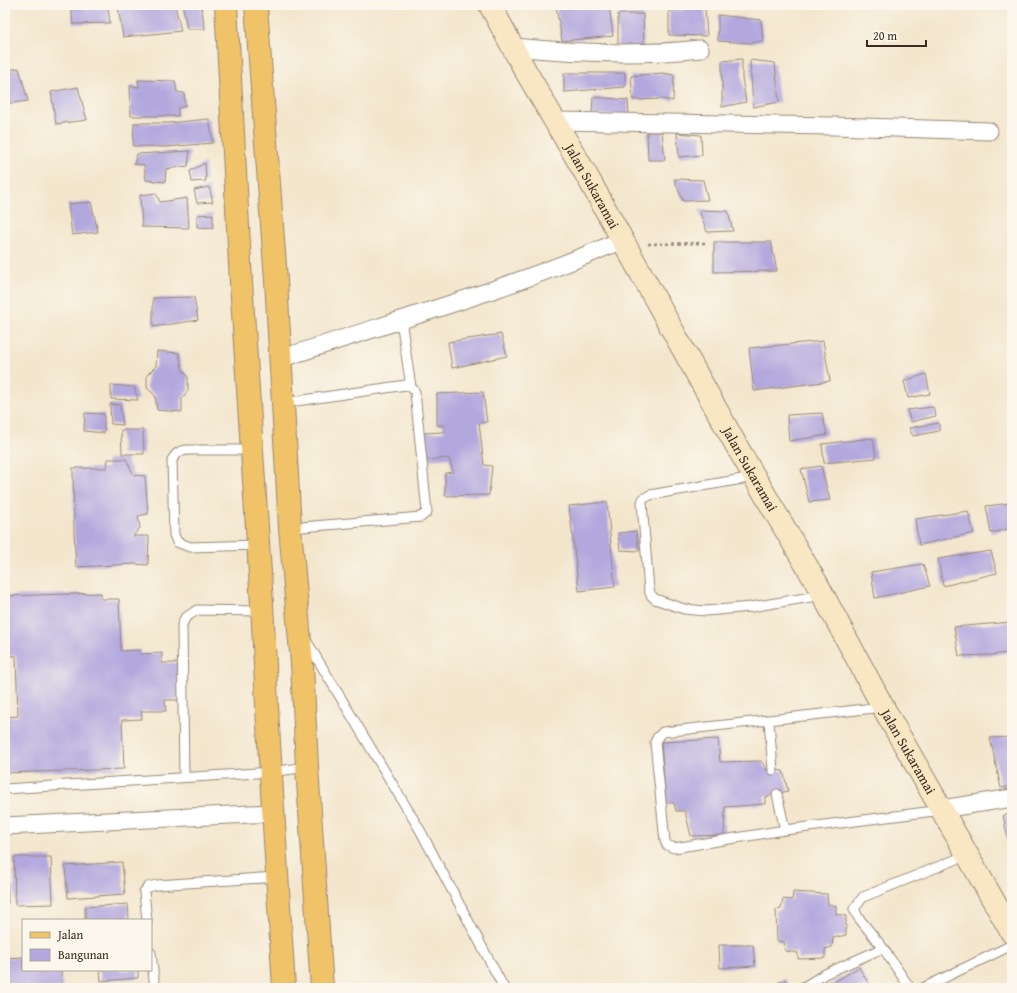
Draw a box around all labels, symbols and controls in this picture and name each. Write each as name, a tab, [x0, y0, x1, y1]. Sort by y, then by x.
scale bar	[867, 22, 926, 48]
text: 20 m	[873, 27, 897, 44]
street label: Jalan Sukaramai	[559, 138, 624, 232]
street label: Jalan Sukaramai	[717, 421, 783, 515]
street label: Jalan Sukaramai	[875, 704, 941, 798]
legend	[22, 919, 152, 971]
text: Jalan	[56, 926, 83, 943]
text: Bangunan	[58, 946, 109, 963]

